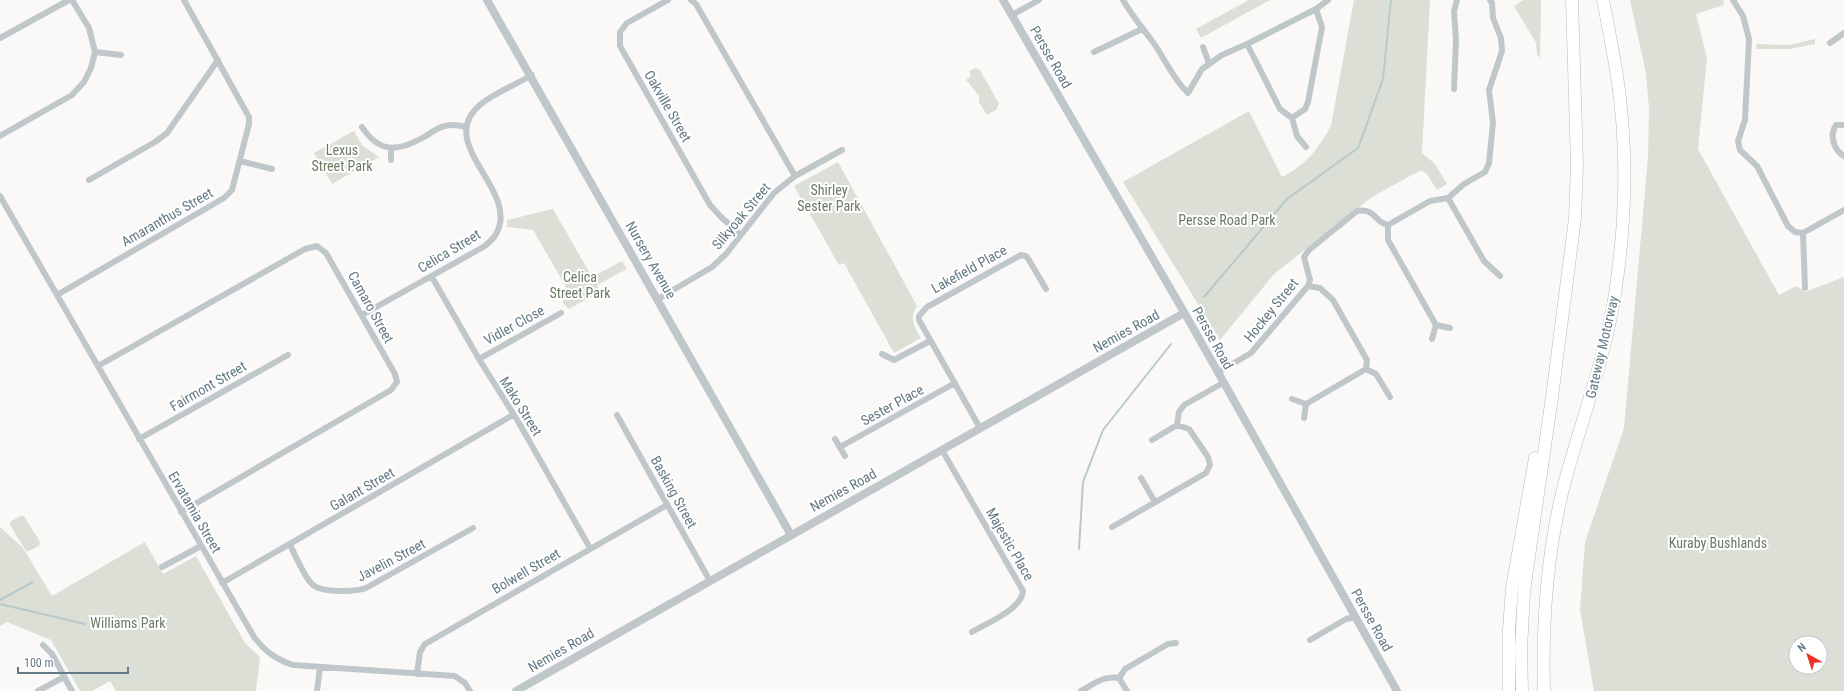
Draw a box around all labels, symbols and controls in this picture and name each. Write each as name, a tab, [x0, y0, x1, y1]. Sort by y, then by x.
street label: Persse Road	[1027, 23, 1075, 91]
street label: Oakville Street	[641, 68, 695, 144]
park label: Lexus Street Park	[312, 142, 373, 174]
street label: Silkyoak Street	[709, 180, 773, 252]
park label: Shirley Sester Park	[797, 182, 861, 214]
street label: Amaranthus Street	[118, 184, 216, 250]
park label: Persse Road Park	[1178, 212, 1276, 228]
street label: Nursery Avenue	[622, 219, 680, 302]
street label: Celica Street	[415, 226, 483, 276]
street label: Lakefield Place	[929, 242, 1010, 296]
street label: Camaro Street	[345, 269, 397, 345]
park label: Celica Street Park	[550, 269, 611, 301]
street label: Hockey Street	[1241, 275, 1301, 345]
street label: Gateway Motorway	[1582, 294, 1622, 400]
street label: Vidler Close	[481, 302, 547, 348]
street label: Persse Road	[1189, 304, 1237, 372]
street label: Nemies Road	[1090, 306, 1162, 356]
street label: Fairmont Street	[167, 358, 249, 414]
street label: Mako Street	[497, 374, 545, 438]
street label: Sester Place	[858, 381, 926, 429]
street label: Basking Street	[648, 453, 700, 531]
street label: Galant Street	[327, 464, 397, 514]
street label: Nemies Road	[807, 465, 879, 515]
street label: Ervatamia Street	[165, 468, 225, 556]
street label: Majestic Place	[983, 505, 1037, 583]
street label: Javelin Street	[354, 535, 428, 585]
park label: Kuraby Bushlands	[1669, 535, 1767, 551]
street label: Bolwell Street	[489, 545, 563, 597]
street label: Persse Road	[1348, 586, 1396, 654]
park label: Williams Park	[90, 615, 166, 631]
street label: Nemies Road	[525, 625, 597, 675]
north arrow	[1788, 635, 1828, 675]
text: N	[1795, 640, 1809, 655]
scale bar	[18, 649, 128, 675]
text: 100 m	[24, 656, 54, 670]

